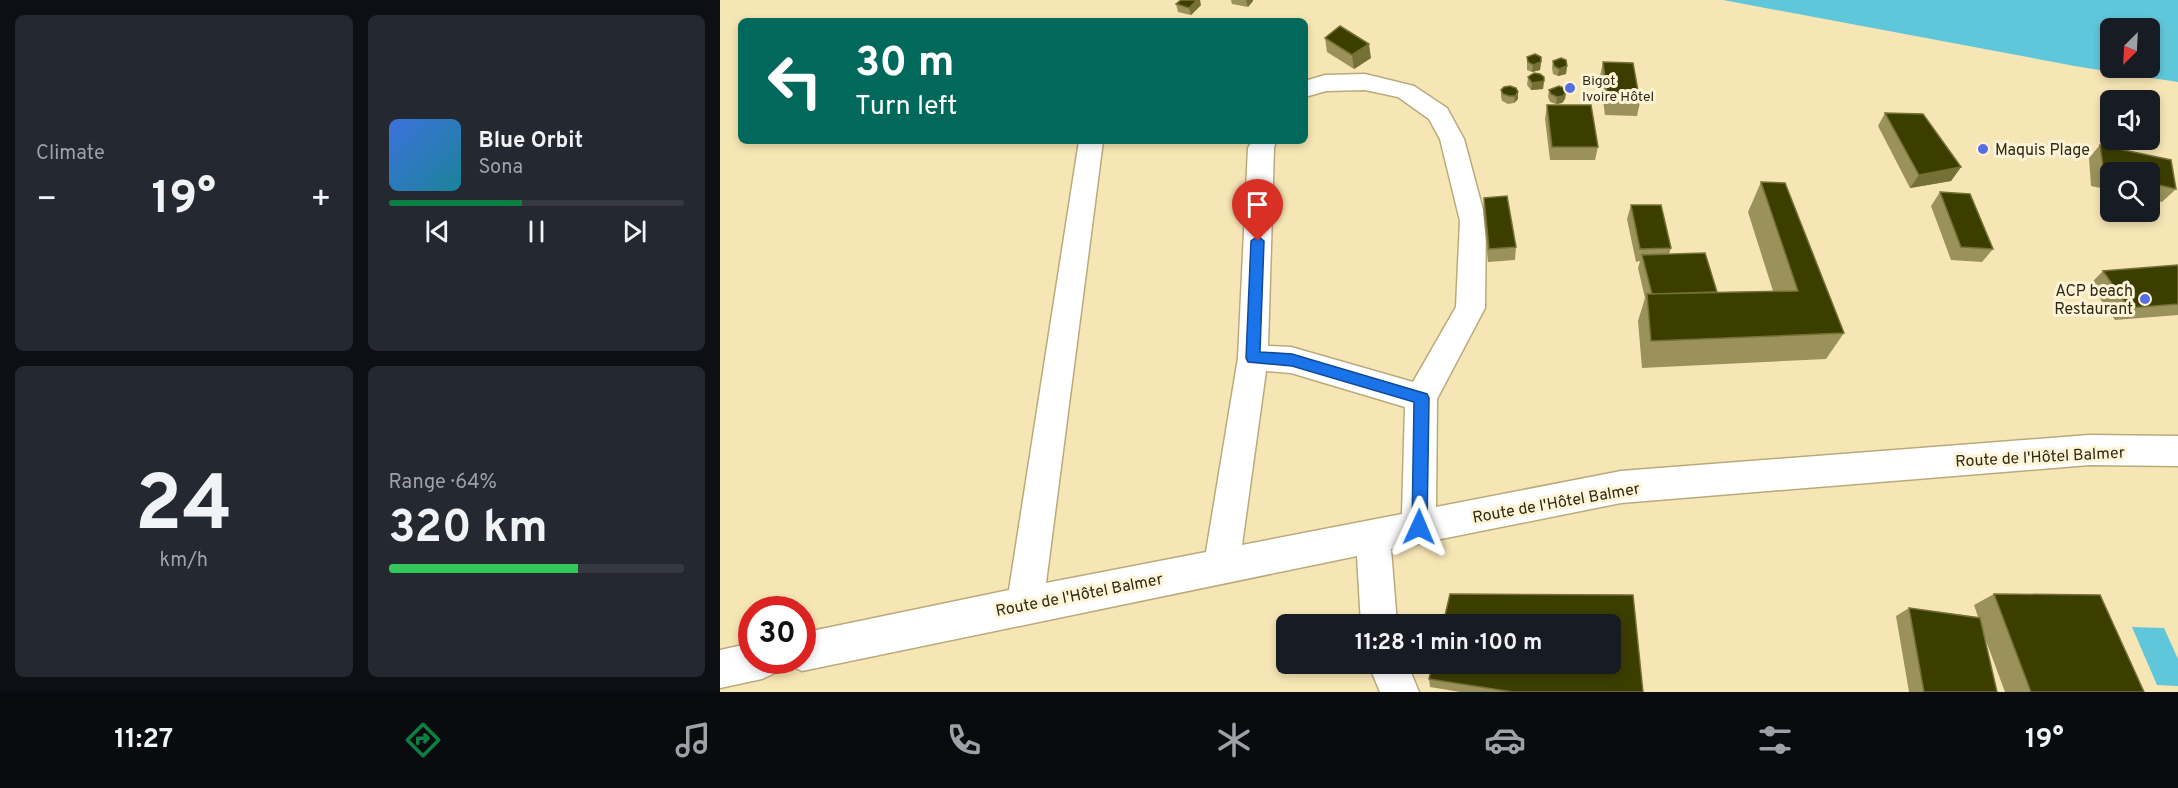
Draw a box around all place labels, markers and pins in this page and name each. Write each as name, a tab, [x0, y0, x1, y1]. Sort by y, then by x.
place label: Bigot Ivoire Hôtel	[1582, 73, 1654, 106]
marker: Bigot Ivoire Hôtel	[1563, 81, 1577, 95]
place label: Maquis Plage	[1995, 141, 2090, 161]
marker: Maquis Plage	[1976, 142, 1990, 156]
pin	[1232, 179, 1283, 241]
place label: ACP beach Restaurant	[2054, 282, 2133, 320]
marker: ACP beach Restaurant	[2138, 292, 2152, 306]

